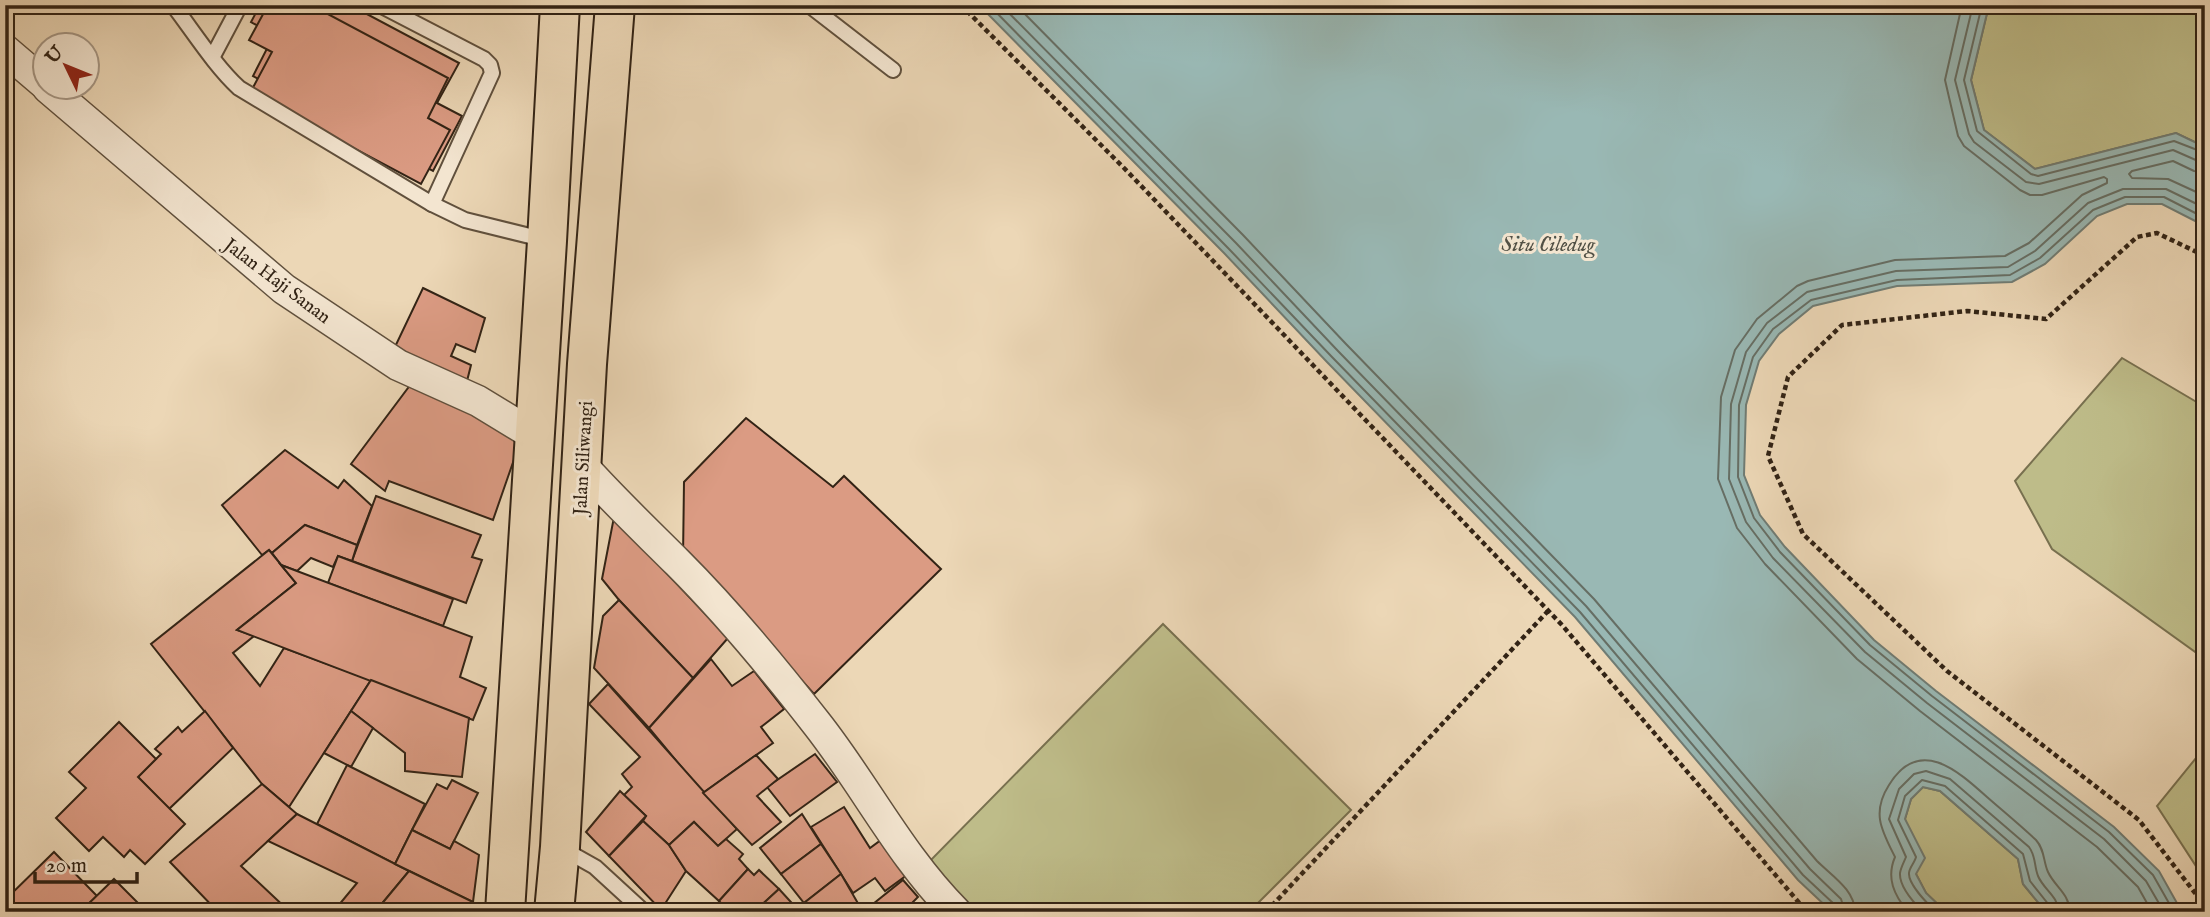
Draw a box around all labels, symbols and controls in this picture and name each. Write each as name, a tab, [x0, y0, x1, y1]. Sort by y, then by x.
north arrow	[32, 32, 102, 102]
text: U	[40, 41, 70, 71]
street label: Jalan Haji Sanan	[217, 232, 335, 330]
water label: Situ Ciledug	[1501, 232, 1596, 259]
street label: Jalan Siliwangi	[569, 400, 599, 518]
scale bar	[35, 840, 136, 884]
text: 20 m	[46, 853, 87, 880]

